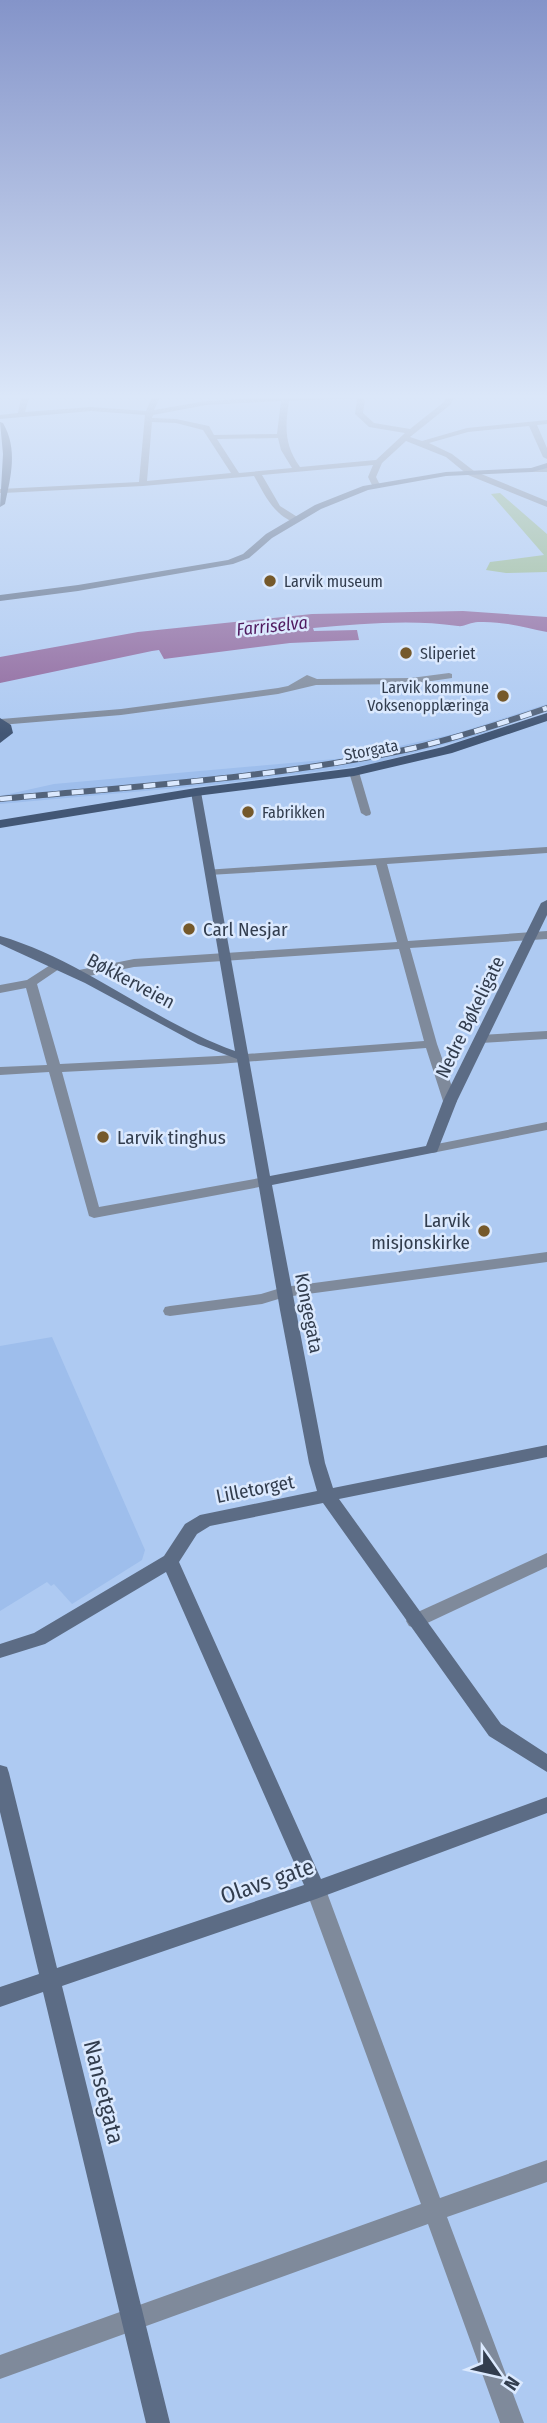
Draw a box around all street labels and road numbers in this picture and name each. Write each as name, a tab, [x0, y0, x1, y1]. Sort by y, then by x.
street label: Storgata	[342, 735, 400, 765]
street label: Bøkkerveien	[83, 948, 179, 1014]
street label: Nedre Bøkeligate	[431, 952, 509, 1082]
street label: Kongegata	[290, 1271, 328, 1355]
street label: Lilletorget	[214, 1470, 297, 1508]
street label: Olavs gate	[217, 1852, 317, 1910]
street label: Nansetgata	[78, 2037, 130, 2147]

